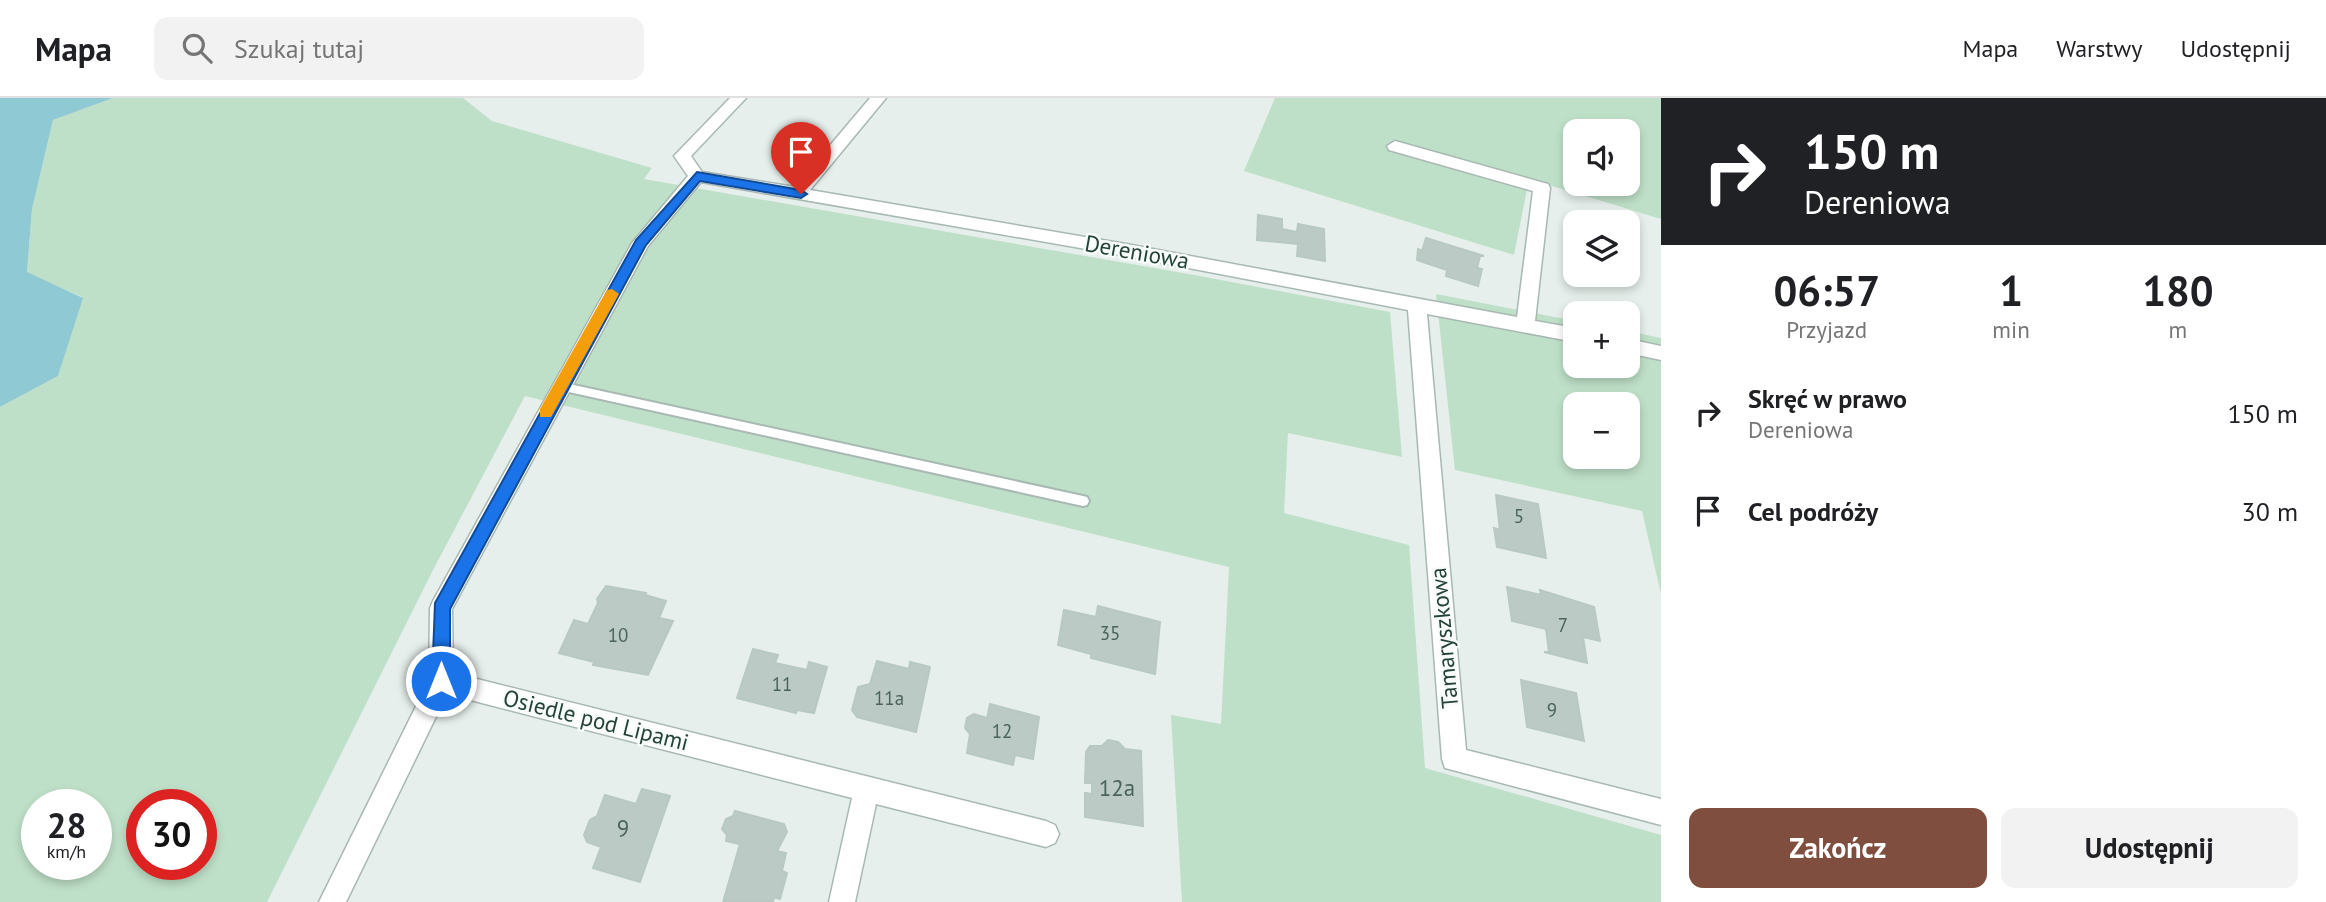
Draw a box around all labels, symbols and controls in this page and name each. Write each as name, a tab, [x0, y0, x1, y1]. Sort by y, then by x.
search box	[154, 17, 644, 80]
text: Mapa	[35, 27, 112, 70]
icon: search	[178, 29, 216, 67]
text: Szukaj tutaj	[234, 32, 364, 65]
text: Mapa	[1963, 33, 2018, 64]
text: Warstwy	[2056, 33, 2142, 64]
text: Udostępnij	[2180, 33, 2291, 64]
map controls	[1563, 119, 1640, 469]
button: sound	[1563, 119, 1640, 196]
text: 150 m	[1804, 119, 1939, 183]
pin	[771, 122, 831, 194]
icon: right	[1689, 126, 1780, 217]
icon: arrive	[782, 133, 820, 171]
text: Dereniowa	[1804, 181, 1951, 223]
button: layers	[1563, 210, 1640, 287]
street label: Dereniowa	[1083, 228, 1191, 275]
text: 06:57	[1773, 263, 1880, 318]
text: 1	[1999, 263, 2023, 318]
text: 180	[2142, 263, 2214, 318]
button: +	[1563, 301, 1640, 378]
text: Przyjazd	[1786, 315, 1867, 344]
text: min	[1992, 315, 2030, 344]
text: m	[2169, 315, 2187, 344]
text: Skręć w prawo	[1748, 382, 1907, 415]
button: −	[1563, 392, 1640, 469]
icon: right	[1689, 394, 1727, 432]
text: 150 m	[2227, 397, 2298, 430]
text: Dereniowa	[1748, 415, 1853, 444]
icon: arrive	[1689, 492, 1727, 530]
text: Cel podróży	[1748, 495, 1878, 528]
text: 30 m	[2242, 495, 2298, 528]
house number: 5	[1514, 504, 1524, 528]
street label: Tamaryszkowa	[1423, 566, 1464, 710]
house number: 7	[1558, 613, 1568, 637]
house number: 35	[1100, 621, 1120, 645]
house number: 10	[608, 623, 628, 647]
position arrow	[404, 644, 478, 718]
house number: 11	[772, 672, 792, 696]
street label: Osiedle pod Lipami	[500, 682, 692, 757]
house number: 11a	[874, 686, 904, 710]
house number: 9	[1547, 698, 1557, 722]
house number: 12	[992, 719, 1012, 743]
house number: 12a	[1099, 773, 1135, 802]
speed limit sign: 30	[126, 789, 217, 880]
text: 28	[47, 802, 86, 848]
button: Zakończ	[1689, 808, 1987, 888]
button: Udostępnij	[2001, 808, 2298, 888]
house number: 9	[617, 813, 629, 842]
text: km/h	[47, 840, 86, 863]

